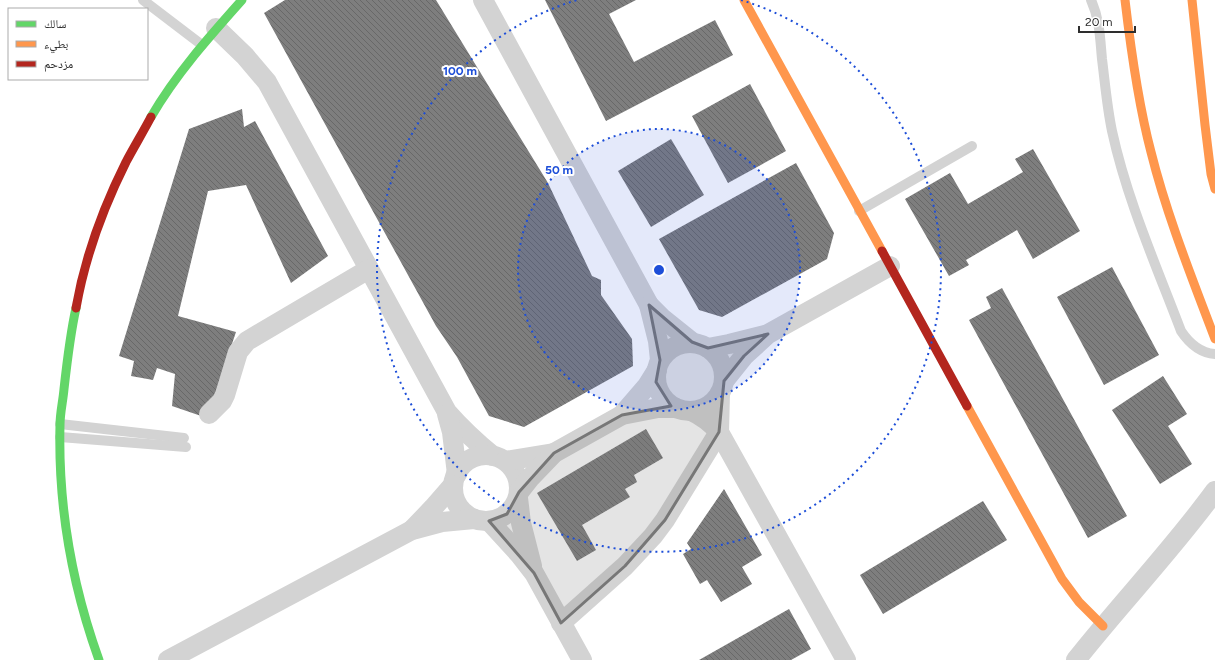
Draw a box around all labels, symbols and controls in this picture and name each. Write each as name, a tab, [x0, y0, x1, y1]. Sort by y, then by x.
legend	[8, 8, 148, 80]
scale bar	[1079, 8, 1135, 34]
text: 20 m	[1085, 15, 1113, 29]
text: سالك	[44, 17, 66, 31]
text: بطيء	[44, 37, 68, 54]
text: مزدحم	[44, 57, 73, 72]
text: 100 m	[443, 64, 477, 78]
text: 50 m	[545, 163, 573, 177]
centre of rings	[652, 263, 666, 277]

